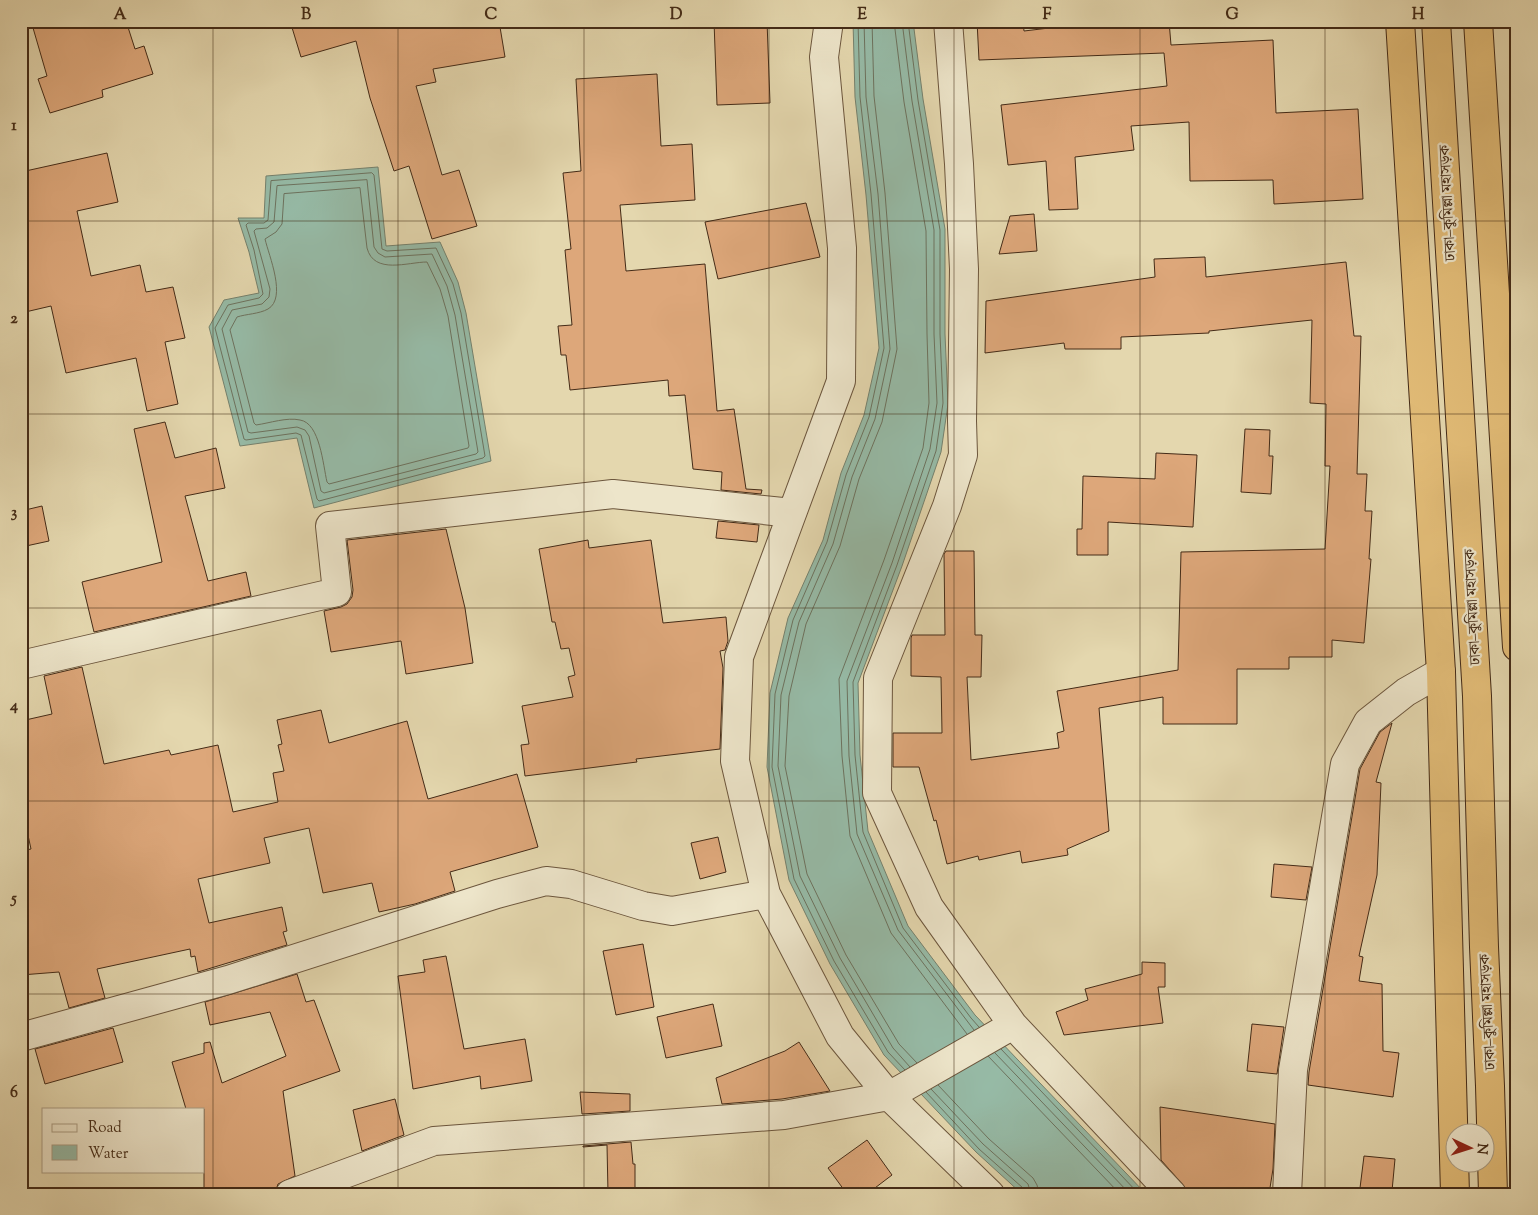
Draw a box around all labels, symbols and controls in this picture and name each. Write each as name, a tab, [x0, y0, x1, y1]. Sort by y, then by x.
text: A	[114, 4, 127, 27]
text: B	[301, 4, 311, 27]
text: C	[485, 4, 498, 27]
text: D	[670, 4, 683, 27]
text: E	[857, 4, 867, 27]
text: F	[1043, 4, 1052, 27]
text: G	[1225, 4, 1239, 27]
text: H	[1412, 4, 1425, 27]
text: 1	[11, 115, 17, 138]
street label: ঢাকা–কুমিল্লা মহাসড়ক	[1435, 144, 1462, 263]
text: 2	[10, 308, 18, 331]
text: 3	[11, 502, 18, 525]
street label: ঢাকা–কুমিল্লা মহাসড়ক	[1460, 548, 1487, 667]
text: 4	[9, 695, 18, 718]
text: 5	[9, 888, 17, 911]
street label: ঢাকা–কুমিল্লা মহাসড়ক	[1475, 953, 1502, 1072]
text: 6	[10, 1082, 18, 1105]
legend	[42, 1108, 205, 1172]
text: Road	[88, 1118, 122, 1139]
north arrow	[1446, 1122, 1496, 1172]
text: N	[1471, 1142, 1491, 1155]
text: Water	[88, 1144, 129, 1165]

